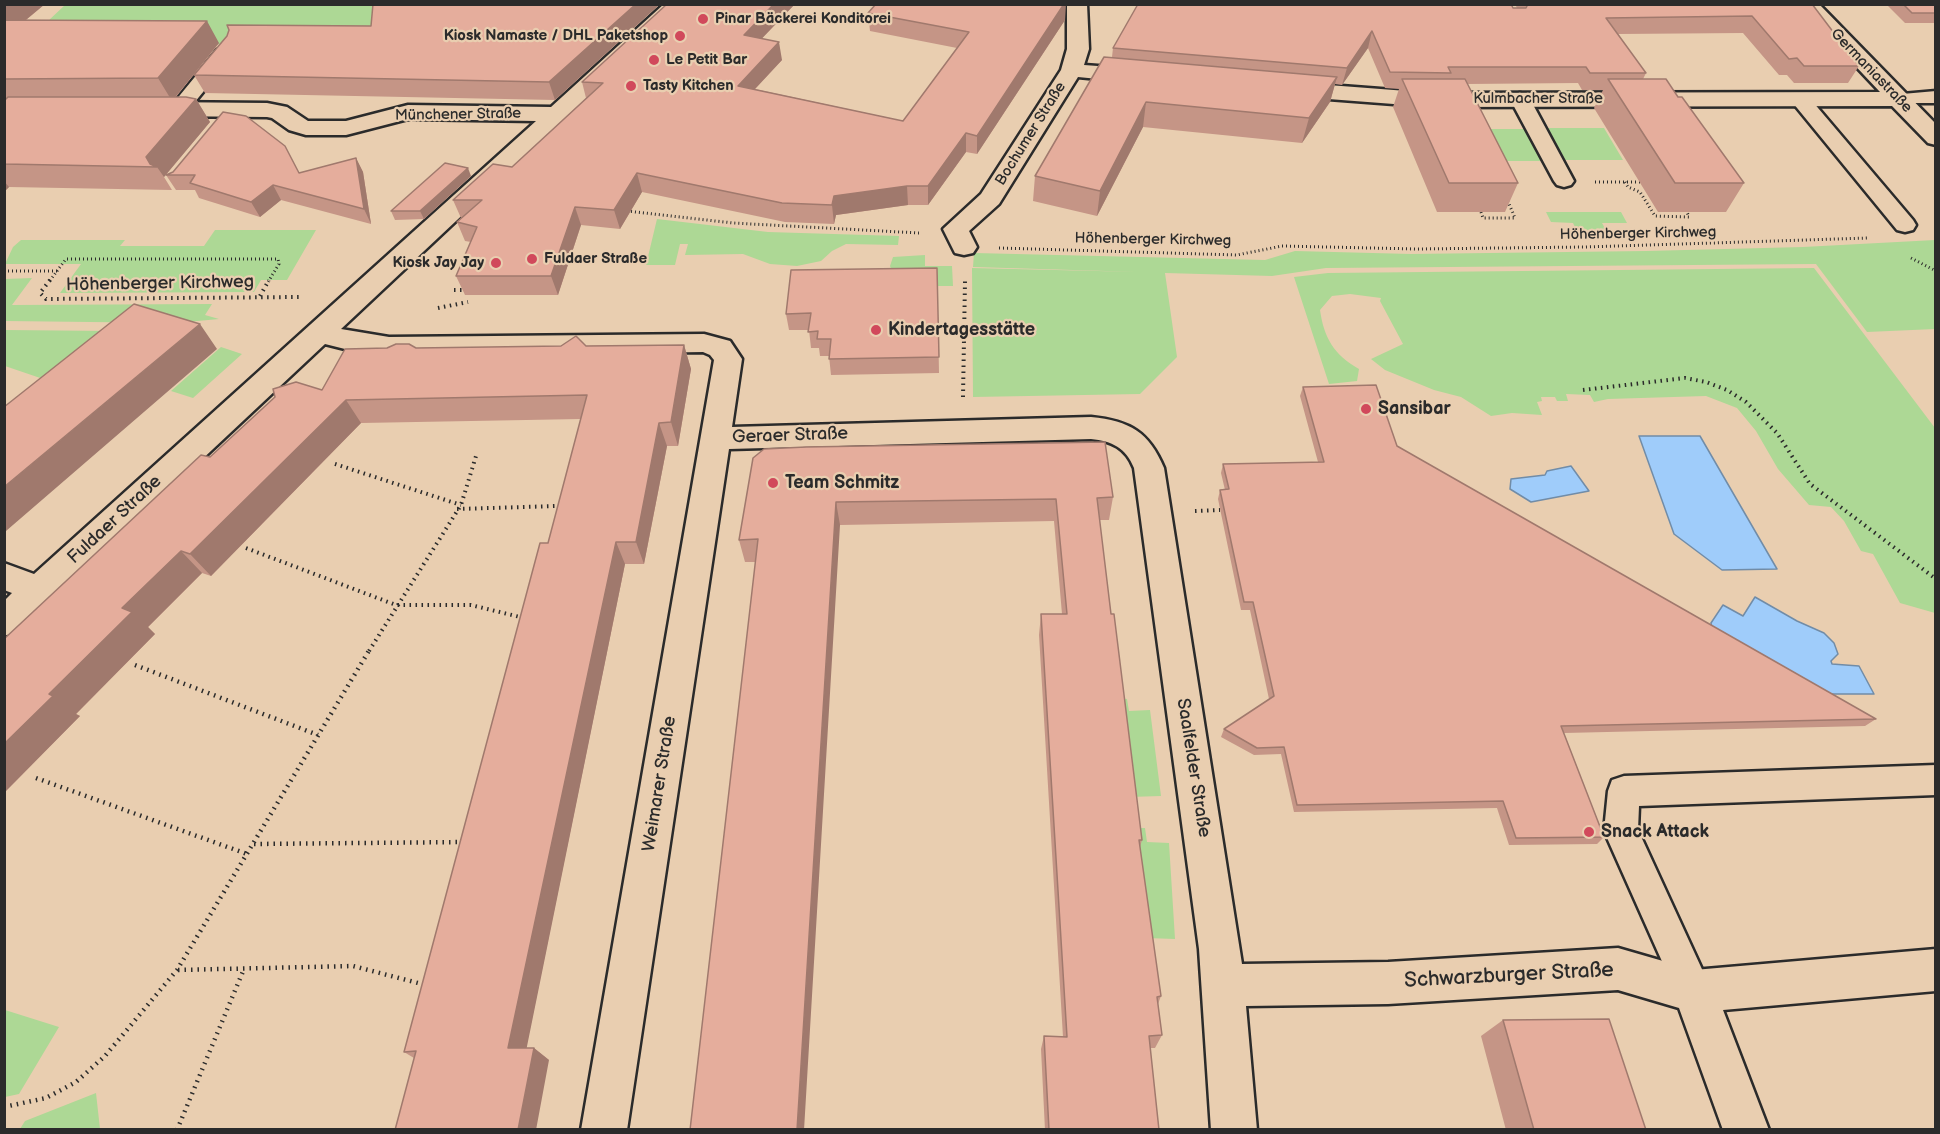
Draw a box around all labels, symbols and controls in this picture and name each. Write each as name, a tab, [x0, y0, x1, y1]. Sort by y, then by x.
place label: Pinar Bäckerei Konditorei	[715, 10, 891, 28]
marker: Pinar Bäckerei Konditorei	[696, 12, 710, 26]
street label: Germaniastraße	[1826, 25, 1916, 117]
place label: Kiosk Namaste / DHL Paketshop	[444, 27, 668, 45]
marker: Kiosk Namaste / DHL Paketshop	[673, 29, 687, 43]
place label: Le Petit Bar	[666, 51, 747, 69]
marker: Le Petit Bar	[647, 53, 661, 67]
place label: Tasty Kitchen	[643, 77, 734, 95]
marker: Tasty Kitchen	[624, 79, 638, 93]
street label: Bochumer Straße	[992, 79, 1070, 189]
street label: Kulmbacher Straße	[1473, 90, 1603, 108]
street label: Münchener Straße	[395, 105, 521, 125]
street label: Höhenberger Kirchweg	[1560, 224, 1716, 244]
street label: Höhenberger Kirchweg	[1075, 230, 1231, 250]
place label: Fuldaer Straße	[544, 250, 647, 268]
marker: Fuldaer Straße	[525, 252, 539, 266]
place label: Kiosk Jay Jay	[393, 254, 484, 272]
marker: Kiosk Jay Jay	[489, 256, 503, 270]
street label: Höhenberger Kirchweg	[66, 272, 254, 296]
place label: Kindertagesstätte	[888, 319, 1035, 341]
marker: Kindertagesstätte	[869, 323, 883, 337]
place label: Sansibar	[1378, 398, 1451, 420]
marker: Sansibar	[1359, 402, 1373, 416]
street label: Geraer Straße	[732, 423, 848, 449]
street label: Fuldaer Straße	[64, 471, 166, 569]
place label: Team Schmitz	[785, 472, 899, 494]
marker: Team Schmitz	[766, 476, 780, 490]
street label: Saalfelder Straße	[1171, 697, 1215, 839]
street label: Weimarer Straße	[639, 715, 681, 853]
place label: Snack Attack	[1601, 821, 1709, 843]
marker: Snack Attack	[1582, 825, 1596, 839]
street label: Schwarzburger Straße	[1404, 958, 1614, 994]

